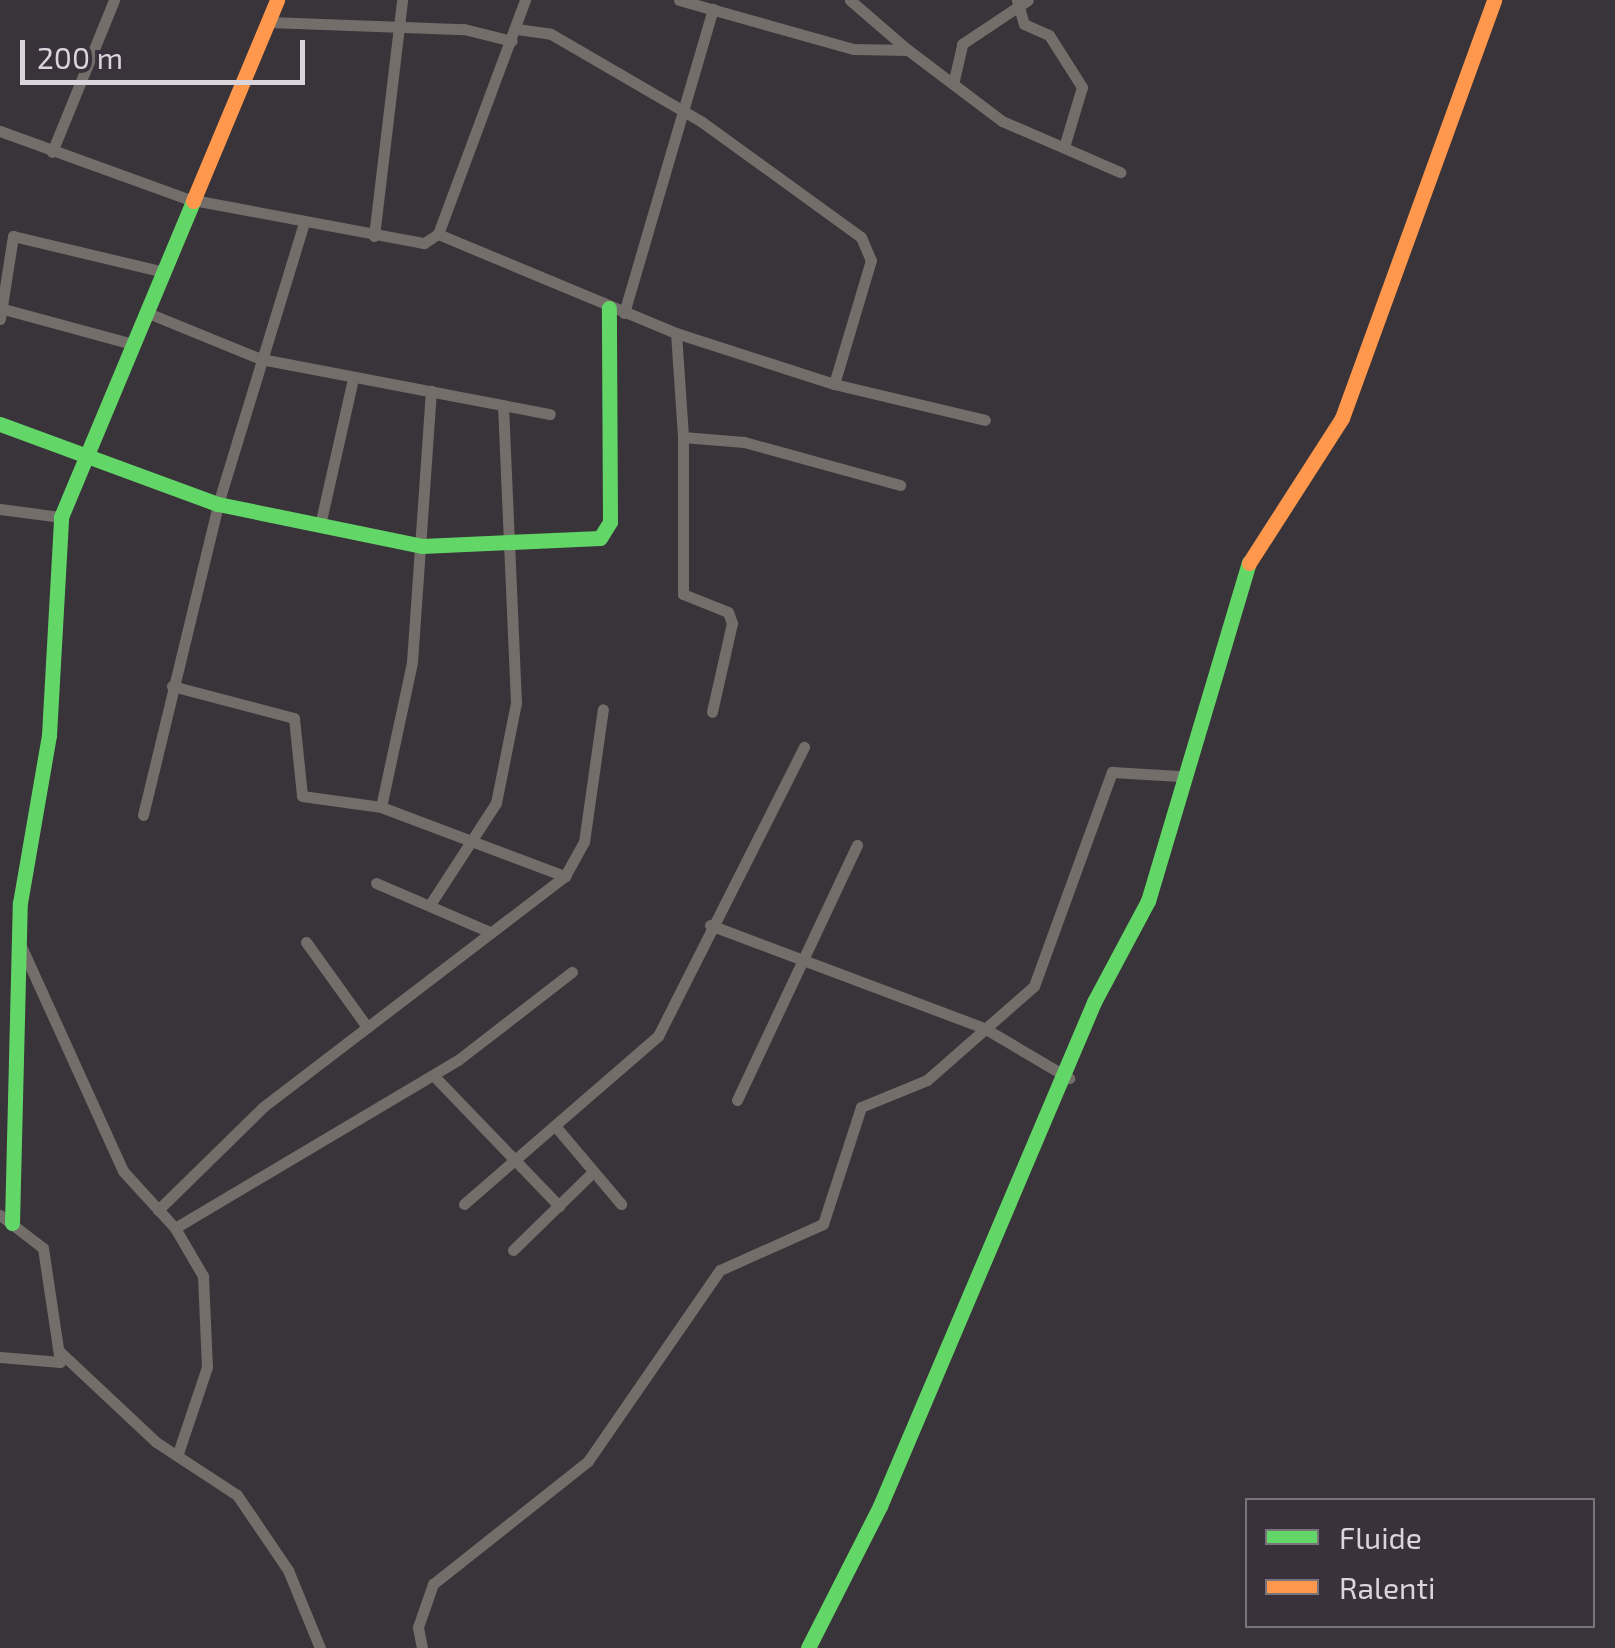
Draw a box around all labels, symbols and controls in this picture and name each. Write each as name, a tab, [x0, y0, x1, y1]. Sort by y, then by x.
scale bar	[25, 20, 310, 82]
text: 200 m	[37, 39, 123, 75]
legend	[1245, 1498, 1595, 1628]
text: Fluide	[1339, 1519, 1422, 1555]
text: Ralenti	[1339, 1569, 1435, 1605]

